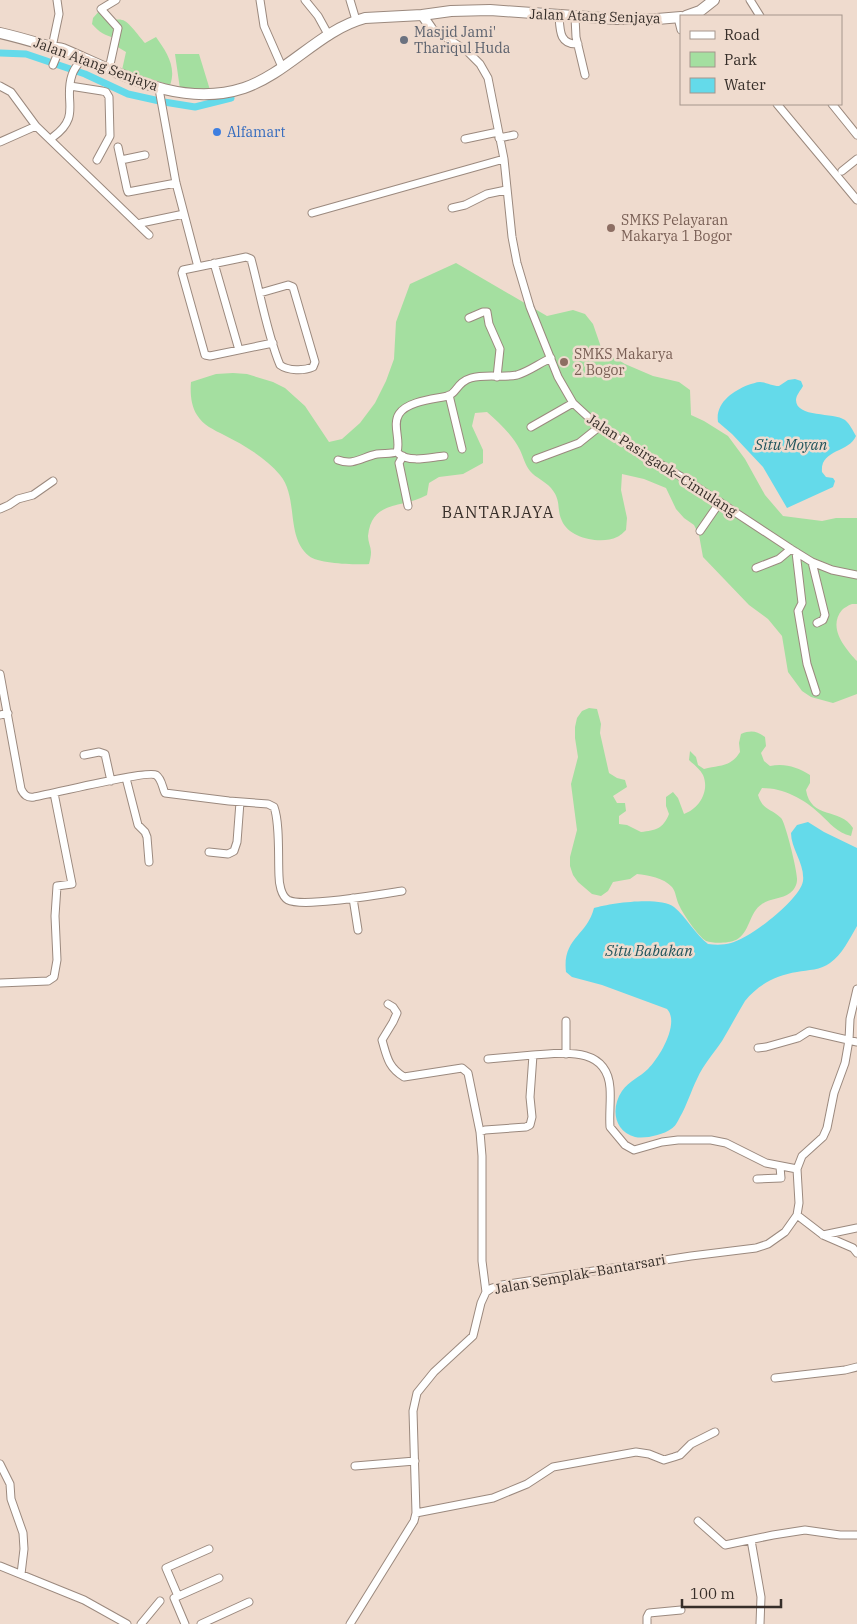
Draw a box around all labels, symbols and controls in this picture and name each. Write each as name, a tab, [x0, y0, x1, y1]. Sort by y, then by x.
street label: Jalan Atang Senjaya	[529, 5, 661, 27]
legend	[680, 15, 842, 105]
place label: Masjid Jami' Thariqul Huda	[414, 23, 511, 57]
text: Road	[724, 25, 760, 44]
street label: Jalan Atang Senjaya	[31, 33, 161, 95]
marker: Masjid Jami' Thariqul Huda	[398, 34, 410, 46]
text: Park	[724, 50, 757, 69]
text: Water	[724, 75, 766, 94]
place label: Alfamart	[227, 123, 285, 141]
marker: Alfamart	[211, 126, 223, 138]
place label: SMKS Pelayaran Makarya 1 Bogor	[621, 211, 733, 245]
marker: SMKS Pelayaran Makarya 1 Bogor	[605, 222, 617, 234]
place label: SMKS Makarya 2 Bogor	[574, 345, 673, 379]
marker: SMKS Makarya 2 Bogor	[558, 356, 570, 368]
street label: Jalan Pasirgaok–Cimulang	[584, 410, 741, 520]
water label: Situ Moyan	[754, 435, 828, 454]
district label: BANTARJAYA	[442, 502, 554, 522]
water label: Situ Babakan	[604, 941, 693, 960]
street label: Jalan Semplak–Bantarsari	[493, 1250, 667, 1298]
scale bar	[682, 1576, 781, 1608]
text: 100 m	[690, 1584, 735, 1603]

